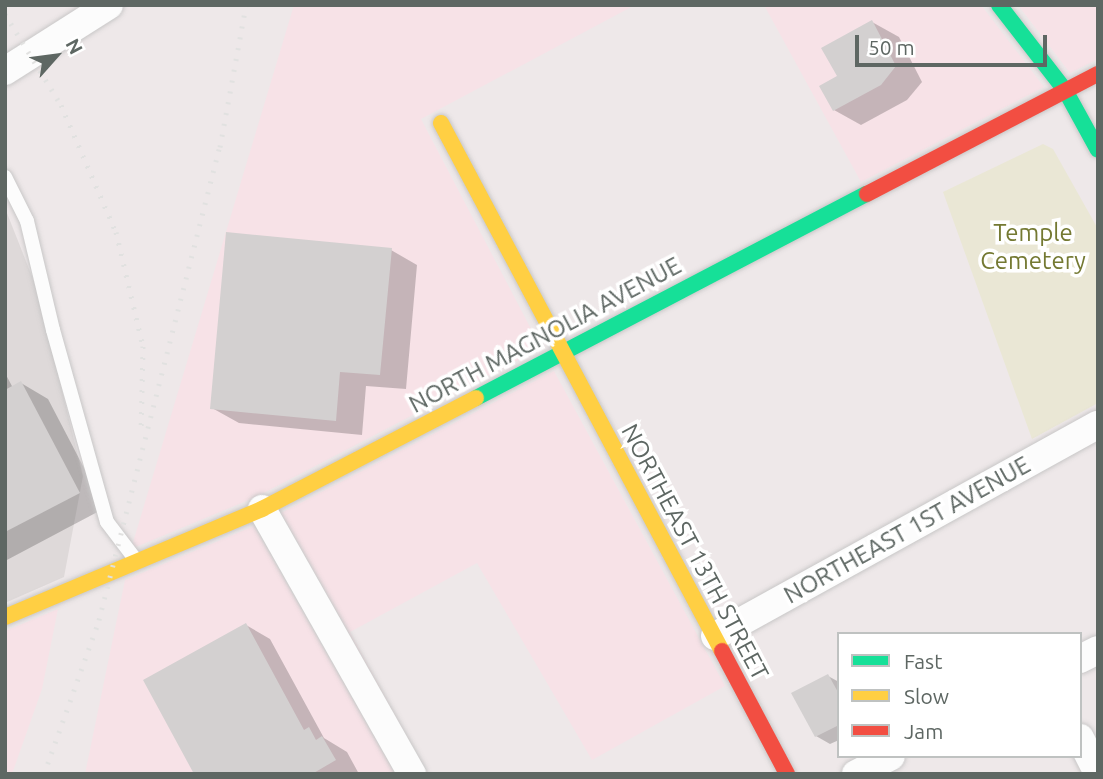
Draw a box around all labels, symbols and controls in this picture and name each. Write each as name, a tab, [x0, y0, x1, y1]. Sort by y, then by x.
north arrow	[21, 21, 91, 91]
scale bar	[858, 21, 1050, 65]
text: N	[61, 35, 88, 58]
text: 50 m	[868, 35, 915, 59]
park label: Temple Cemetery	[980, 219, 1086, 275]
street label: NORTH MAGNOLIA AVENUE	[404, 251, 686, 419]
street label: NORTHEAST 13TH STREET	[615, 419, 775, 685]
street label: NORTHEAST 1ST AVENUE	[779, 450, 1035, 610]
legend	[837, 632, 1082, 758]
text: Fast	[904, 649, 942, 673]
text: Slow	[904, 684, 949, 708]
text: Jam	[904, 719, 943, 743]

